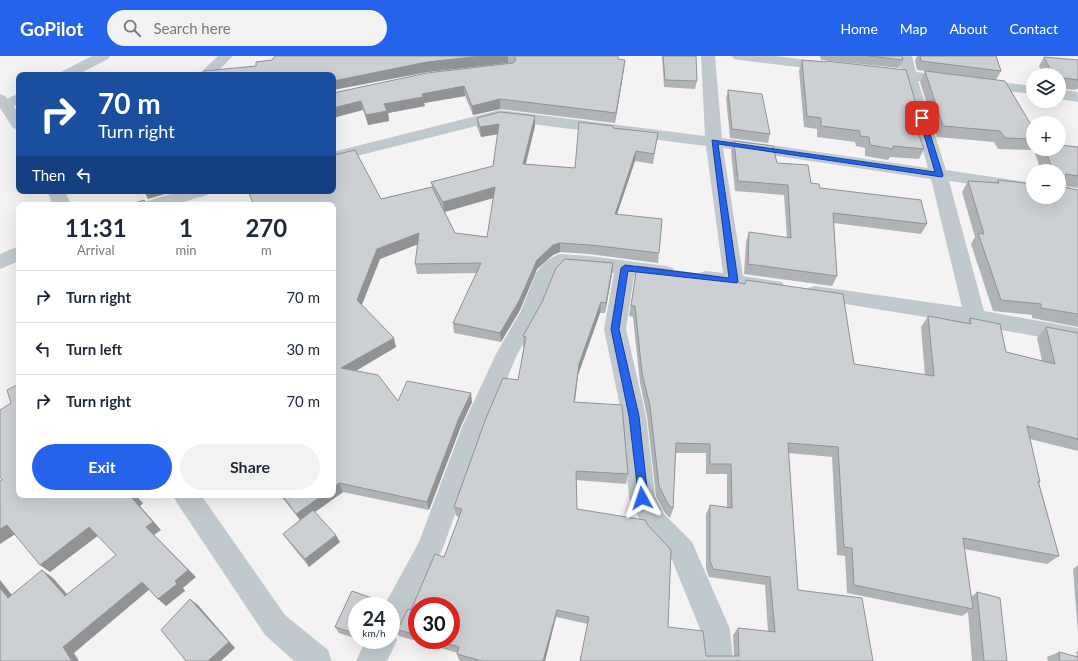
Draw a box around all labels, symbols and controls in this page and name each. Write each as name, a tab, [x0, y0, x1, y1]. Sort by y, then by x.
search box	[107, 10, 387, 46]
text: GoPilot	[20, 17, 83, 40]
icon: search	[121, 17, 143, 39]
text: Search here	[153, 19, 231, 37]
text: Home	[840, 20, 878, 37]
text: Map	[900, 20, 927, 37]
text: About	[949, 20, 987, 37]
text: Contact	[1009, 20, 1058, 37]
map controls	[1026, 68, 1066, 204]
button: layers	[1026, 68, 1066, 108]
text: 70 m	[98, 86, 161, 120]
icon: right	[32, 88, 84, 140]
pin	[905, 101, 939, 135]
icon: arrive	[911, 107, 933, 129]
button: +	[1026, 116, 1066, 156]
text: Turn right	[98, 120, 175, 142]
icon: left	[73, 164, 95, 186]
button: −	[1026, 164, 1066, 204]
text: Then	[32, 166, 65, 184]
text: 11:31	[65, 213, 127, 242]
text: 1	[179, 213, 193, 242]
text: 270	[245, 213, 287, 242]
text: Arrival	[77, 242, 114, 258]
text: min	[176, 242, 197, 258]
text: m	[261, 242, 272, 258]
icon: right	[32, 286, 54, 308]
text: Turn right	[66, 288, 131, 306]
text: 70 m	[286, 288, 320, 306]
icon: left	[32, 338, 54, 360]
text: Turn left	[66, 340, 122, 358]
text: 30 m	[286, 340, 320, 358]
icon: right	[32, 390, 54, 412]
text: Turn right	[66, 392, 131, 410]
text: 70 m	[286, 392, 320, 410]
button: Exit	[32, 444, 172, 490]
button: Share	[180, 444, 320, 490]
position arrow	[621, 477, 663, 519]
speed limit sign: 30	[408, 597, 460, 649]
text: 24	[362, 606, 386, 630]
text: km/h	[362, 627, 386, 639]

